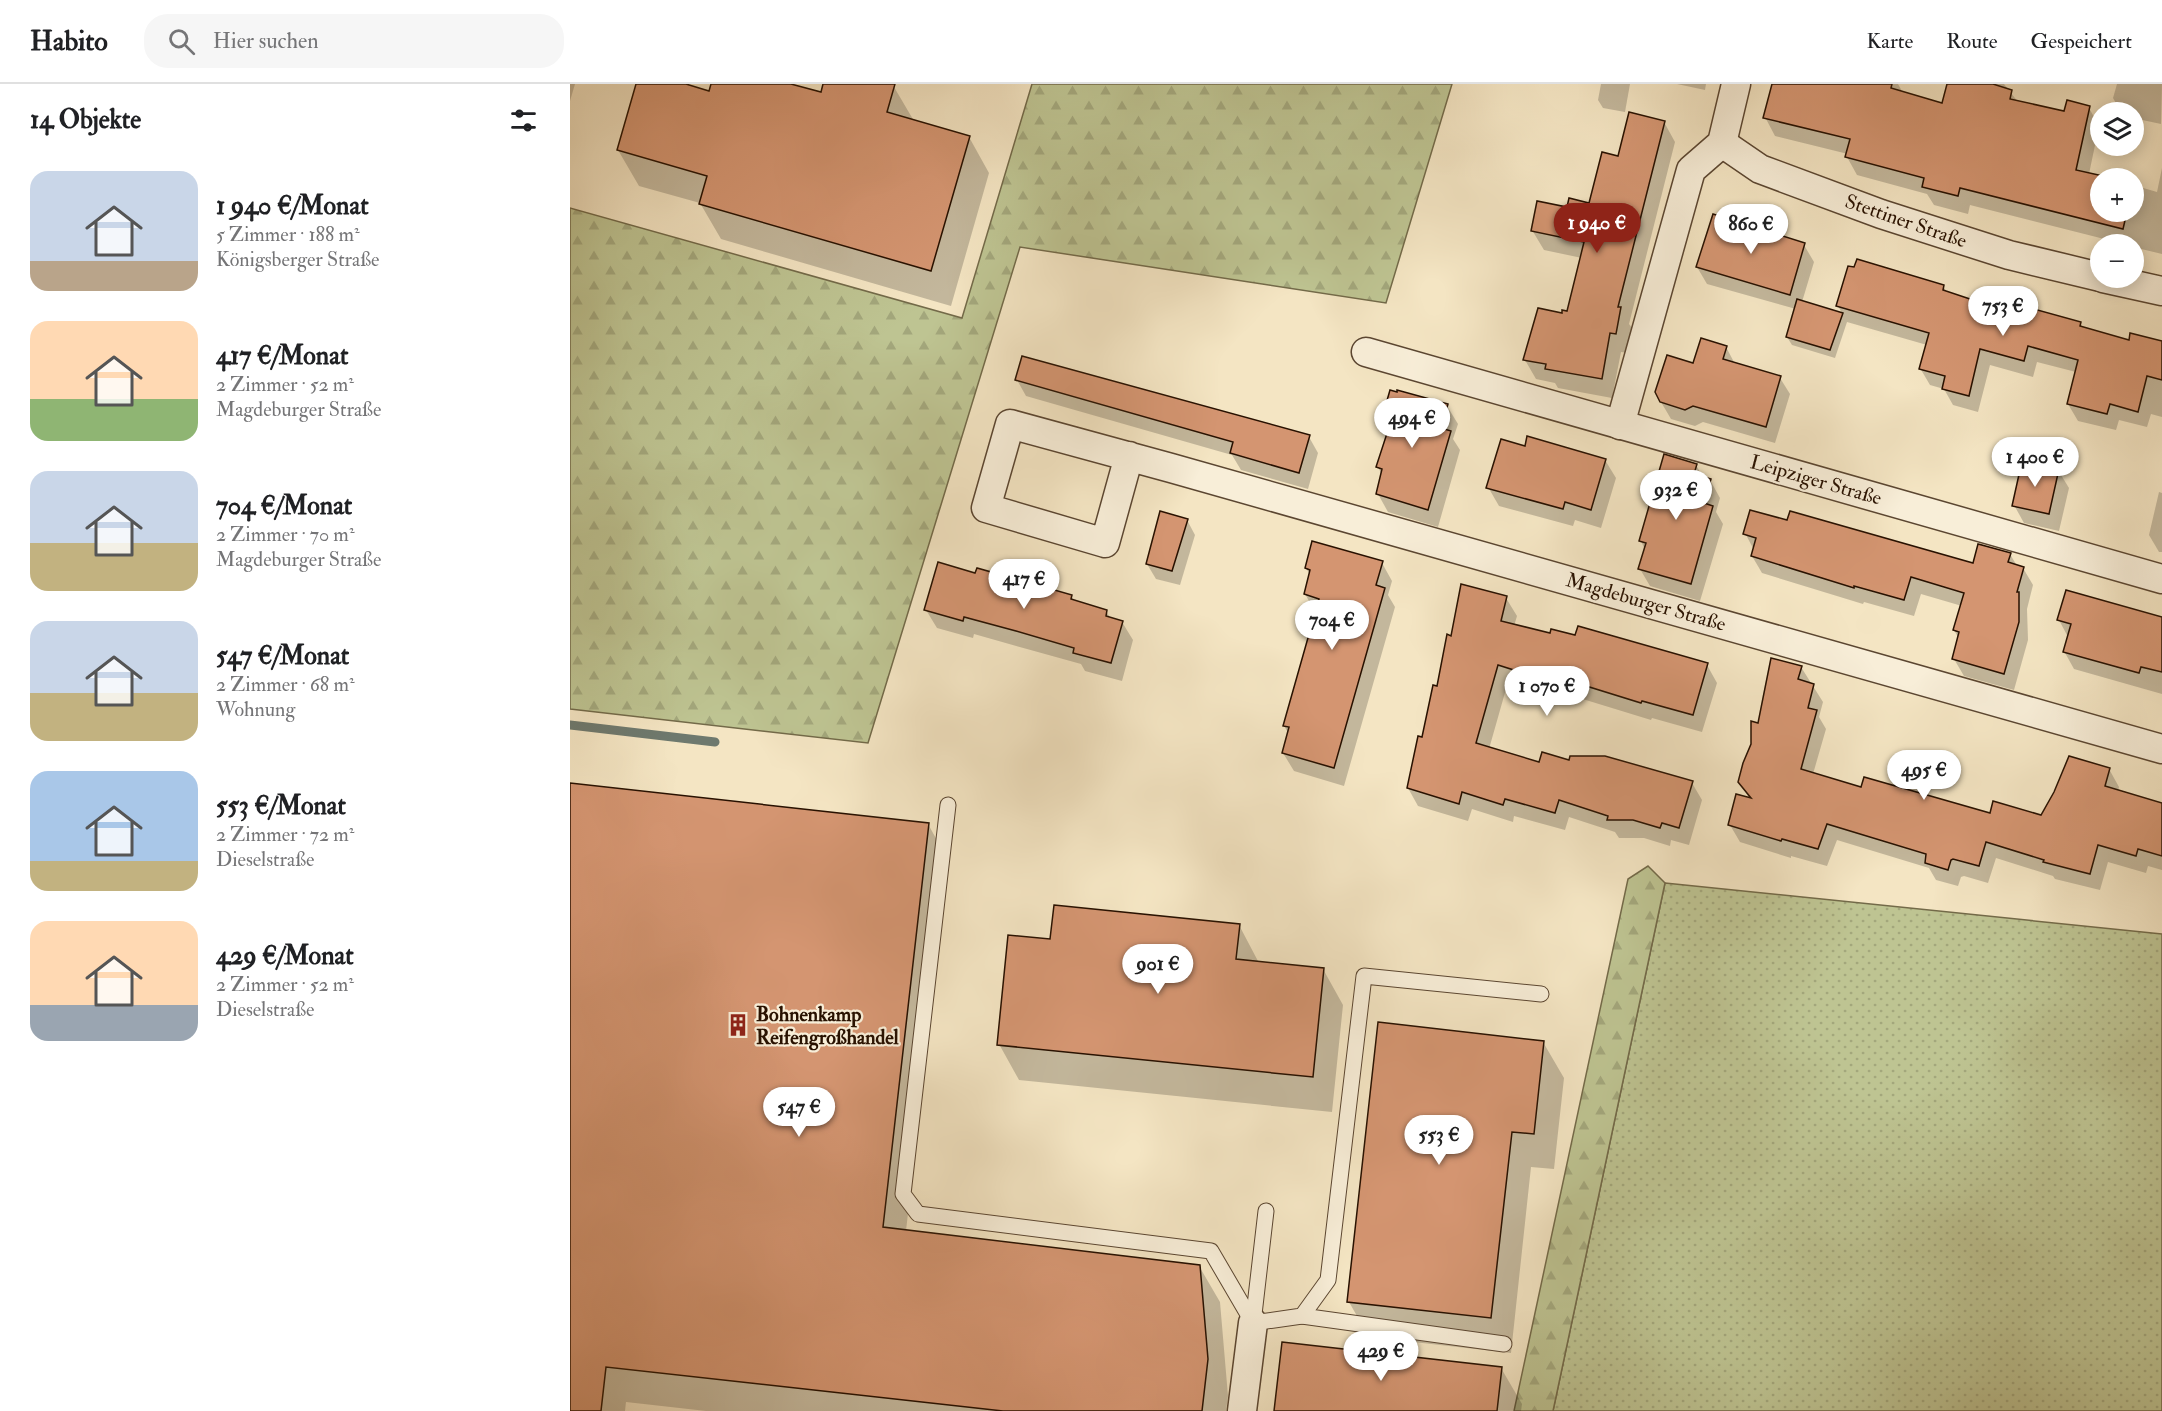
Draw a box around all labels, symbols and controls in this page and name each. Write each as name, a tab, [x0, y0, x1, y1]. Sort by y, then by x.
search box	[144, 14, 564, 68]
text: Habito	[30, 24, 108, 59]
icon: search	[165, 25, 198, 58]
text: Hier suchen	[213, 27, 319, 55]
text: Karte	[1867, 28, 1913, 55]
text: Route	[1946, 28, 1998, 55]
text: Gespeichert	[2031, 28, 2132, 55]
map controls	[2090, 102, 2144, 288]
button: layers	[2090, 102, 2144, 156]
text: 14 Objekte	[30, 104, 141, 136]
icon: filters	[507, 104, 540, 137]
button: +	[2090, 168, 2144, 222]
street label: Stettiner Straße	[1842, 189, 1970, 253]
text: 1 940 €/Monat	[216, 190, 369, 222]
icon: home	[78, 195, 150, 267]
pin: 1 940 €	[1542, 203, 1652, 254]
pin: 860 €	[1709, 204, 1793, 255]
text: 1 940 €	[1568, 210, 1626, 235]
text: 860 €	[1728, 211, 1774, 236]
text: 5 Zimmer · 188 m²	[216, 222, 360, 247]
button: −	[2090, 234, 2144, 288]
text: Königsberger Straße	[216, 247, 379, 272]
pin: 753 €	[1961, 286, 2045, 337]
text: 753 €	[1982, 293, 2024, 318]
text: 417 €/Monat	[216, 340, 348, 372]
icon: home	[78, 345, 150, 417]
text: 2 Zimmer · 52 m²	[216, 372, 354, 397]
text: Magdeburger Straße	[216, 397, 381, 422]
pin: 494 €	[1370, 398, 1454, 449]
text: 494 €	[1388, 405, 1436, 430]
pin: 1 400 €	[1980, 437, 2090, 488]
text: 1 400 €	[2006, 444, 2064, 469]
street label: Leipziger Straße	[1747, 449, 1885, 512]
pin: 932 €	[1634, 470, 1718, 521]
text: 932 €	[1654, 477, 1698, 502]
text: 704 €/Monat	[216, 490, 352, 522]
icon: home	[78, 495, 150, 567]
text: 2 Zimmer · 70 m²	[216, 522, 355, 547]
text: Magdeburger Straße	[216, 547, 381, 572]
pin: 417 €	[982, 559, 1066, 610]
text: 417 €	[1002, 566, 1046, 591]
street label: Magdeburger Straße	[1563, 567, 1729, 637]
pin: 704 €	[1290, 600, 1374, 651]
text: 704 €	[1309, 607, 1355, 632]
text: 547 €/Monat	[216, 640, 349, 672]
icon: home	[78, 645, 150, 717]
pin: 1 070 €	[1492, 666, 1602, 717]
text: 2 Zimmer · 68 m²	[216, 672, 355, 697]
text: 1 070 €	[1519, 673, 1575, 698]
text: Wohnung	[216, 697, 295, 722]
pin: 495 €	[1882, 750, 1966, 801]
text: 495 €	[1901, 757, 1947, 782]
text: 553 €/Monat	[216, 790, 346, 822]
icon: home	[78, 795, 150, 867]
text: 2 Zimmer · 72 m²	[216, 822, 354, 847]
text: Dieselstraße	[216, 847, 314, 872]
text: 429 €/Monat	[216, 940, 354, 972]
pin: 901 €	[1116, 944, 1200, 995]
icon: home	[78, 945, 150, 1017]
text: 901 €	[1136, 951, 1180, 976]
text: 2 Zimmer · 52 m²	[216, 972, 354, 997]
text: Dieselstraße	[216, 997, 314, 1022]
place label: Bohnenkamp Reifengroßhandel	[756, 1002, 900, 1051]
building icon: Bohnenkamp Reifengroßhandel	[725, 1012, 751, 1038]
pin: 547 €	[757, 1087, 841, 1138]
text: 547 €	[777, 1094, 821, 1119]
pin: 553 €	[1397, 1115, 1481, 1166]
text: 553 €	[1418, 1122, 1460, 1147]
pin: 429 €	[1339, 1331, 1423, 1382]
text: 429 €	[1357, 1338, 1405, 1363]

